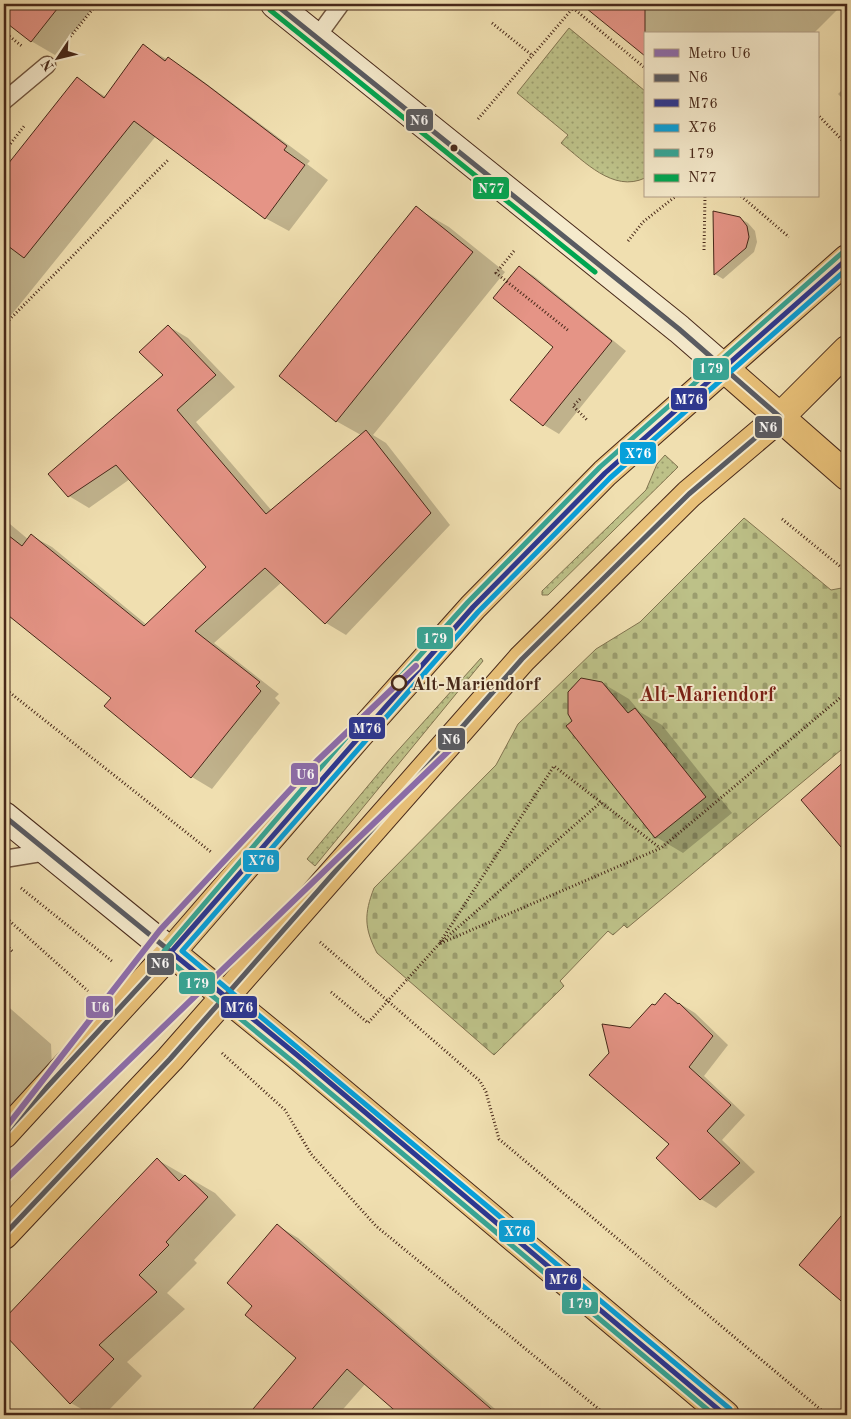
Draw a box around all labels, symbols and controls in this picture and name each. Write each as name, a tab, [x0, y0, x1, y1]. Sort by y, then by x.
north arrow	[32, 32, 82, 82]
legend	[644, 32, 818, 198]
text: Metro U6	[688, 47, 751, 62]
text: N	[39, 56, 57, 73]
text: N6	[688, 71, 708, 86]
text: M76	[688, 97, 718, 112]
line badge: N6	[405, 108, 434, 132]
text: N6	[410, 114, 428, 128]
text: X76	[688, 121, 717, 136]
unlabelled marker	[449, 143, 459, 153]
text: 179	[688, 147, 714, 162]
text: N77	[688, 171, 717, 186]
line badge: N77	[472, 176, 510, 200]
text: N77	[478, 182, 504, 196]
line badge: 179	[692, 357, 730, 381]
text: 179	[699, 362, 723, 376]
line badge: M76	[670, 387, 708, 411]
text: M76	[675, 393, 703, 407]
line badge: N6	[754, 415, 783, 439]
text: N6	[759, 421, 777, 435]
line badge: X76	[619, 441, 657, 465]
text: X76	[625, 447, 651, 461]
line badge: 179	[416, 626, 454, 650]
text: 179	[423, 632, 447, 646]
marker: Alt-Mariendorf	[391, 675, 407, 691]
place label: Alt-Mariendorf	[411, 676, 541, 695]
district label: Alt-Mariendorf	[639, 686, 777, 706]
line badge: M76	[348, 716, 386, 740]
text: M76	[353, 722, 381, 736]
line badge: N6	[437, 727, 466, 751]
text: N6	[442, 733, 460, 747]
line badge: U6	[290, 762, 319, 786]
text: U6	[295, 768, 315, 782]
line badge: X76	[242, 849, 280, 873]
text: X76	[248, 854, 274, 868]
line badge: N6	[146, 952, 175, 976]
text: N6	[151, 957, 169, 971]
line badge: 179	[178, 971, 216, 995]
text: 179	[185, 977, 209, 991]
line badge: U6	[85, 995, 114, 1019]
line badge: M76	[220, 995, 258, 1019]
text: U6	[90, 1001, 110, 1015]
text: M76	[225, 1001, 253, 1015]
line badge: X76	[498, 1219, 536, 1243]
text: X76	[504, 1225, 530, 1239]
line badge: M76	[544, 1267, 582, 1291]
text: M76	[549, 1273, 577, 1287]
line badge: 179	[561, 1291, 599, 1315]
text: 179	[568, 1297, 592, 1311]

